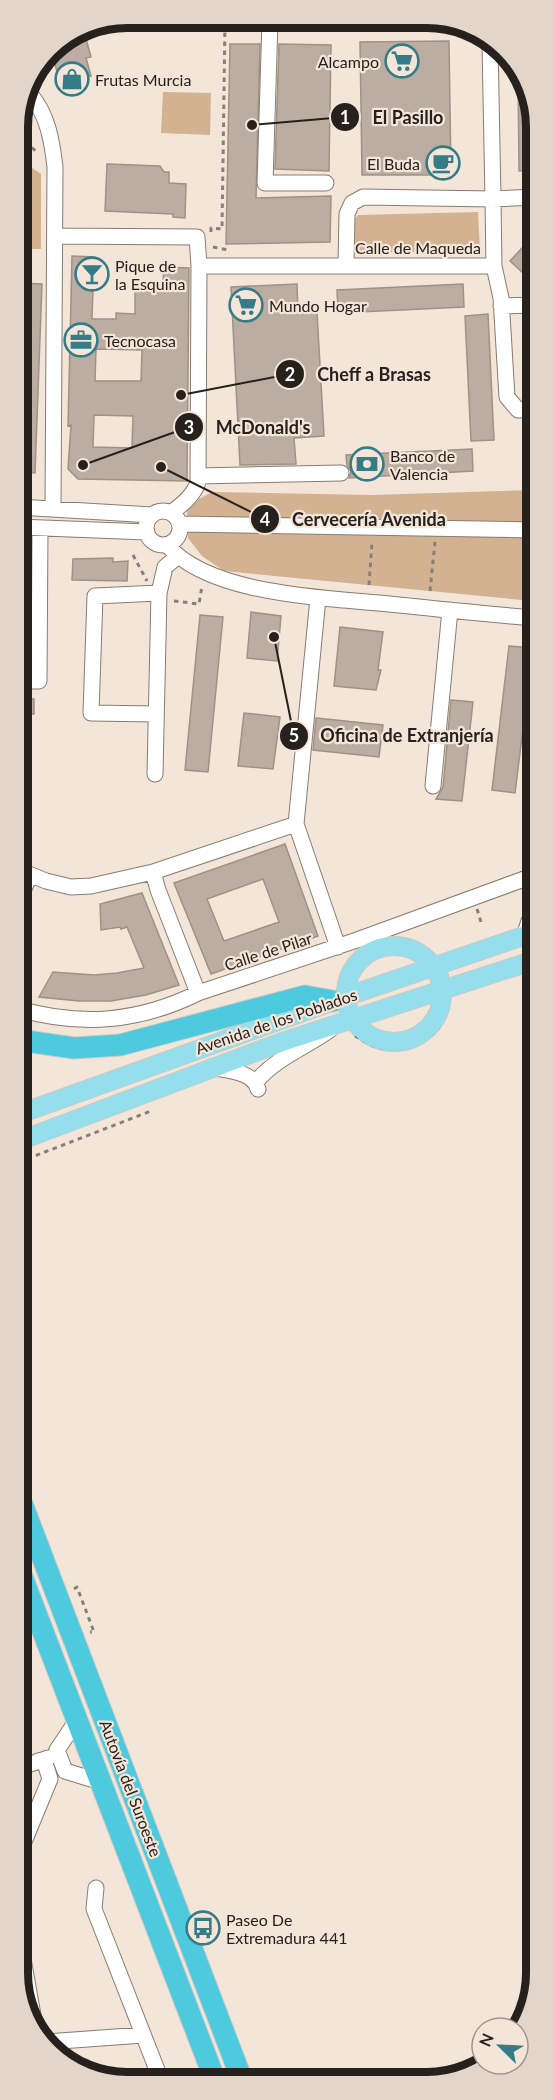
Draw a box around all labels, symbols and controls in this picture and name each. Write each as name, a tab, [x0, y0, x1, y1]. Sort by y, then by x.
supermarket icon: Alcampo	[384, 43, 420, 79]
place label: Alcampo	[318, 52, 379, 71]
shop icon: Frutas Murcia	[54, 61, 90, 97]
place label: Frutas Murcia	[95, 70, 191, 89]
callout: El Pasillo	[330, 99, 455, 135]
text: 1	[340, 106, 350, 128]
text: El Pasillo	[373, 106, 443, 128]
cafe icon: El Buda	[425, 145, 461, 181]
place label: El Buda	[367, 154, 420, 173]
street label: Calle de Maqueda	[355, 238, 481, 257]
bar icon: Pique de la Esquina	[74, 256, 110, 292]
place label: Pique de la Esquina	[115, 256, 185, 293]
supermarket icon: Mundo Hogar	[228, 287, 264, 323]
place label: Mundo Hogar	[269, 296, 367, 315]
office icon: Tecnocasa	[63, 322, 99, 358]
place label: Tecnocasa	[104, 331, 176, 350]
callout: Cheff a Brasas	[275, 356, 443, 392]
text: 2	[285, 363, 295, 385]
text: Cheff a Brasas	[317, 363, 431, 385]
callout: McDonald's	[174, 409, 323, 445]
text: 3	[184, 416, 194, 438]
text: McDonald's	[216, 416, 310, 438]
bank icon: Banco de Valencia	[349, 446, 385, 482]
place label: Banco de Valencia	[390, 446, 455, 483]
callout: Cervecería Avenida	[250, 501, 458, 537]
text: 4	[260, 508, 270, 530]
text: Cervecería Avenida	[292, 508, 446, 530]
callout: Oficina de Extranjería	[279, 718, 506, 754]
text: 5	[289, 724, 299, 746]
text: Oficina de Extranjería	[320, 724, 494, 746]
street label: Calle de Pilar	[222, 928, 314, 974]
street label: Avenida de los Poblados	[193, 984, 359, 1058]
street label: Autovía del Suroeste	[96, 1717, 166, 1859]
bus stop icon: Paseo De Extremadura 441	[185, 1910, 221, 1946]
place label: Paseo De Extremadura 441	[226, 1910, 347, 1947]
north arrow	[470, 2016, 530, 2076]
text: N	[475, 2030, 497, 2049]

